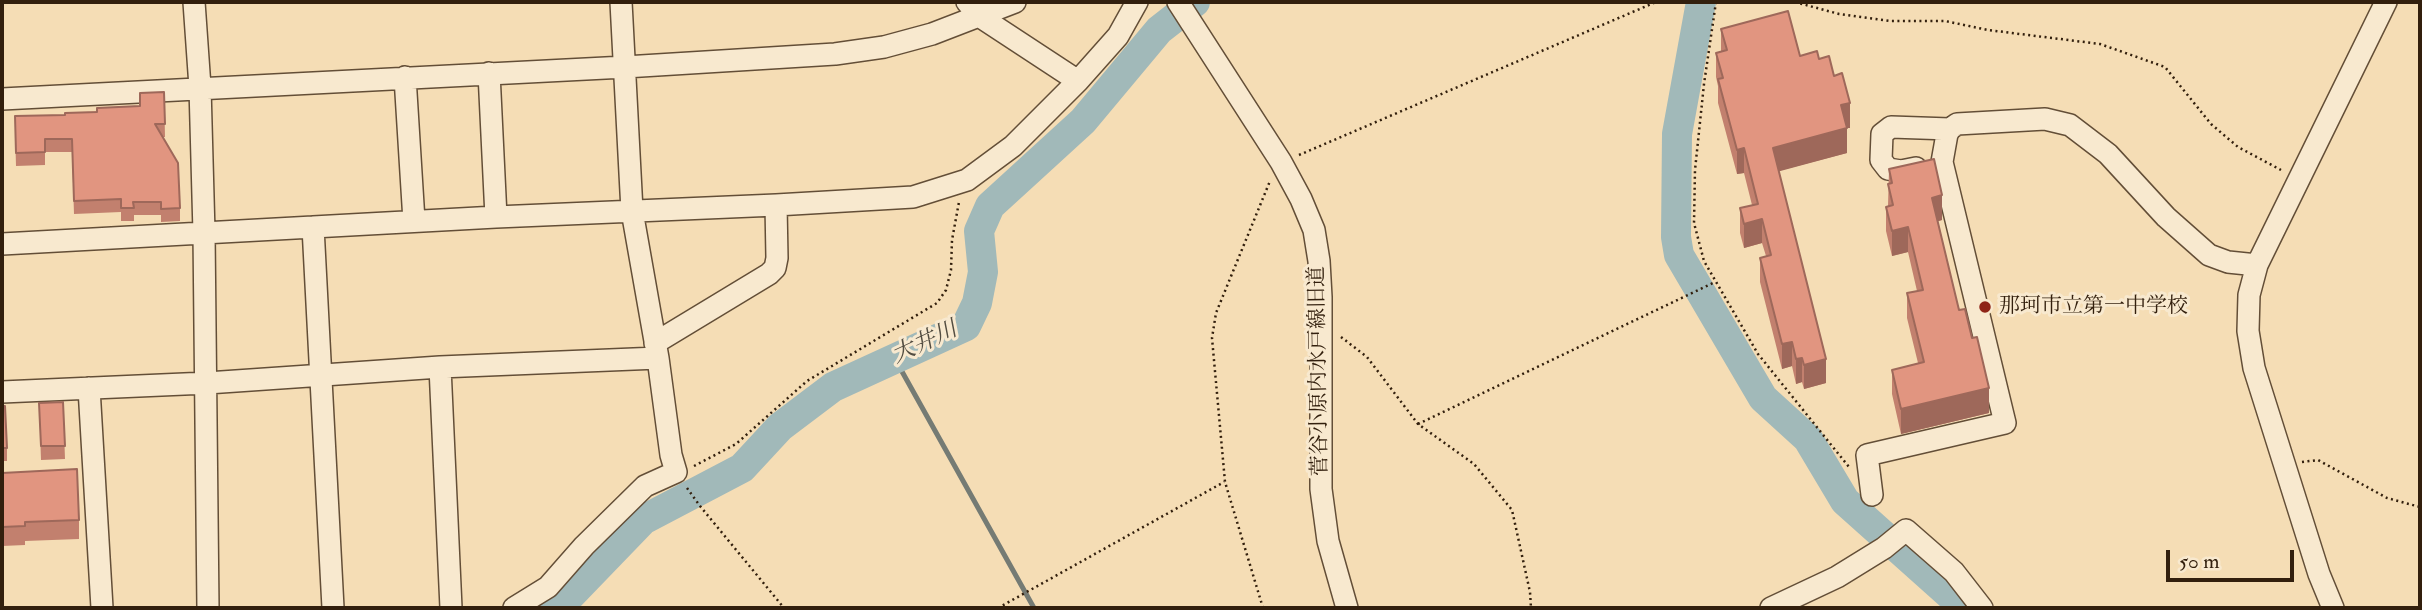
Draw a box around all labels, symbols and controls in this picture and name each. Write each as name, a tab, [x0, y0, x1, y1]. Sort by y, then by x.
street label: 菅谷小原内水戸線旧道	[1306, 266, 1334, 476]
place label: 那珂市立第一中学校	[1999, 294, 2188, 320]
marker: 那珂市立第一中学校	[1977, 299, 1993, 315]
water label: 大井川	[888, 317, 962, 371]
scale bar	[2170, 536, 2298, 580]
text: 50 m	[2179, 548, 2220, 575]

